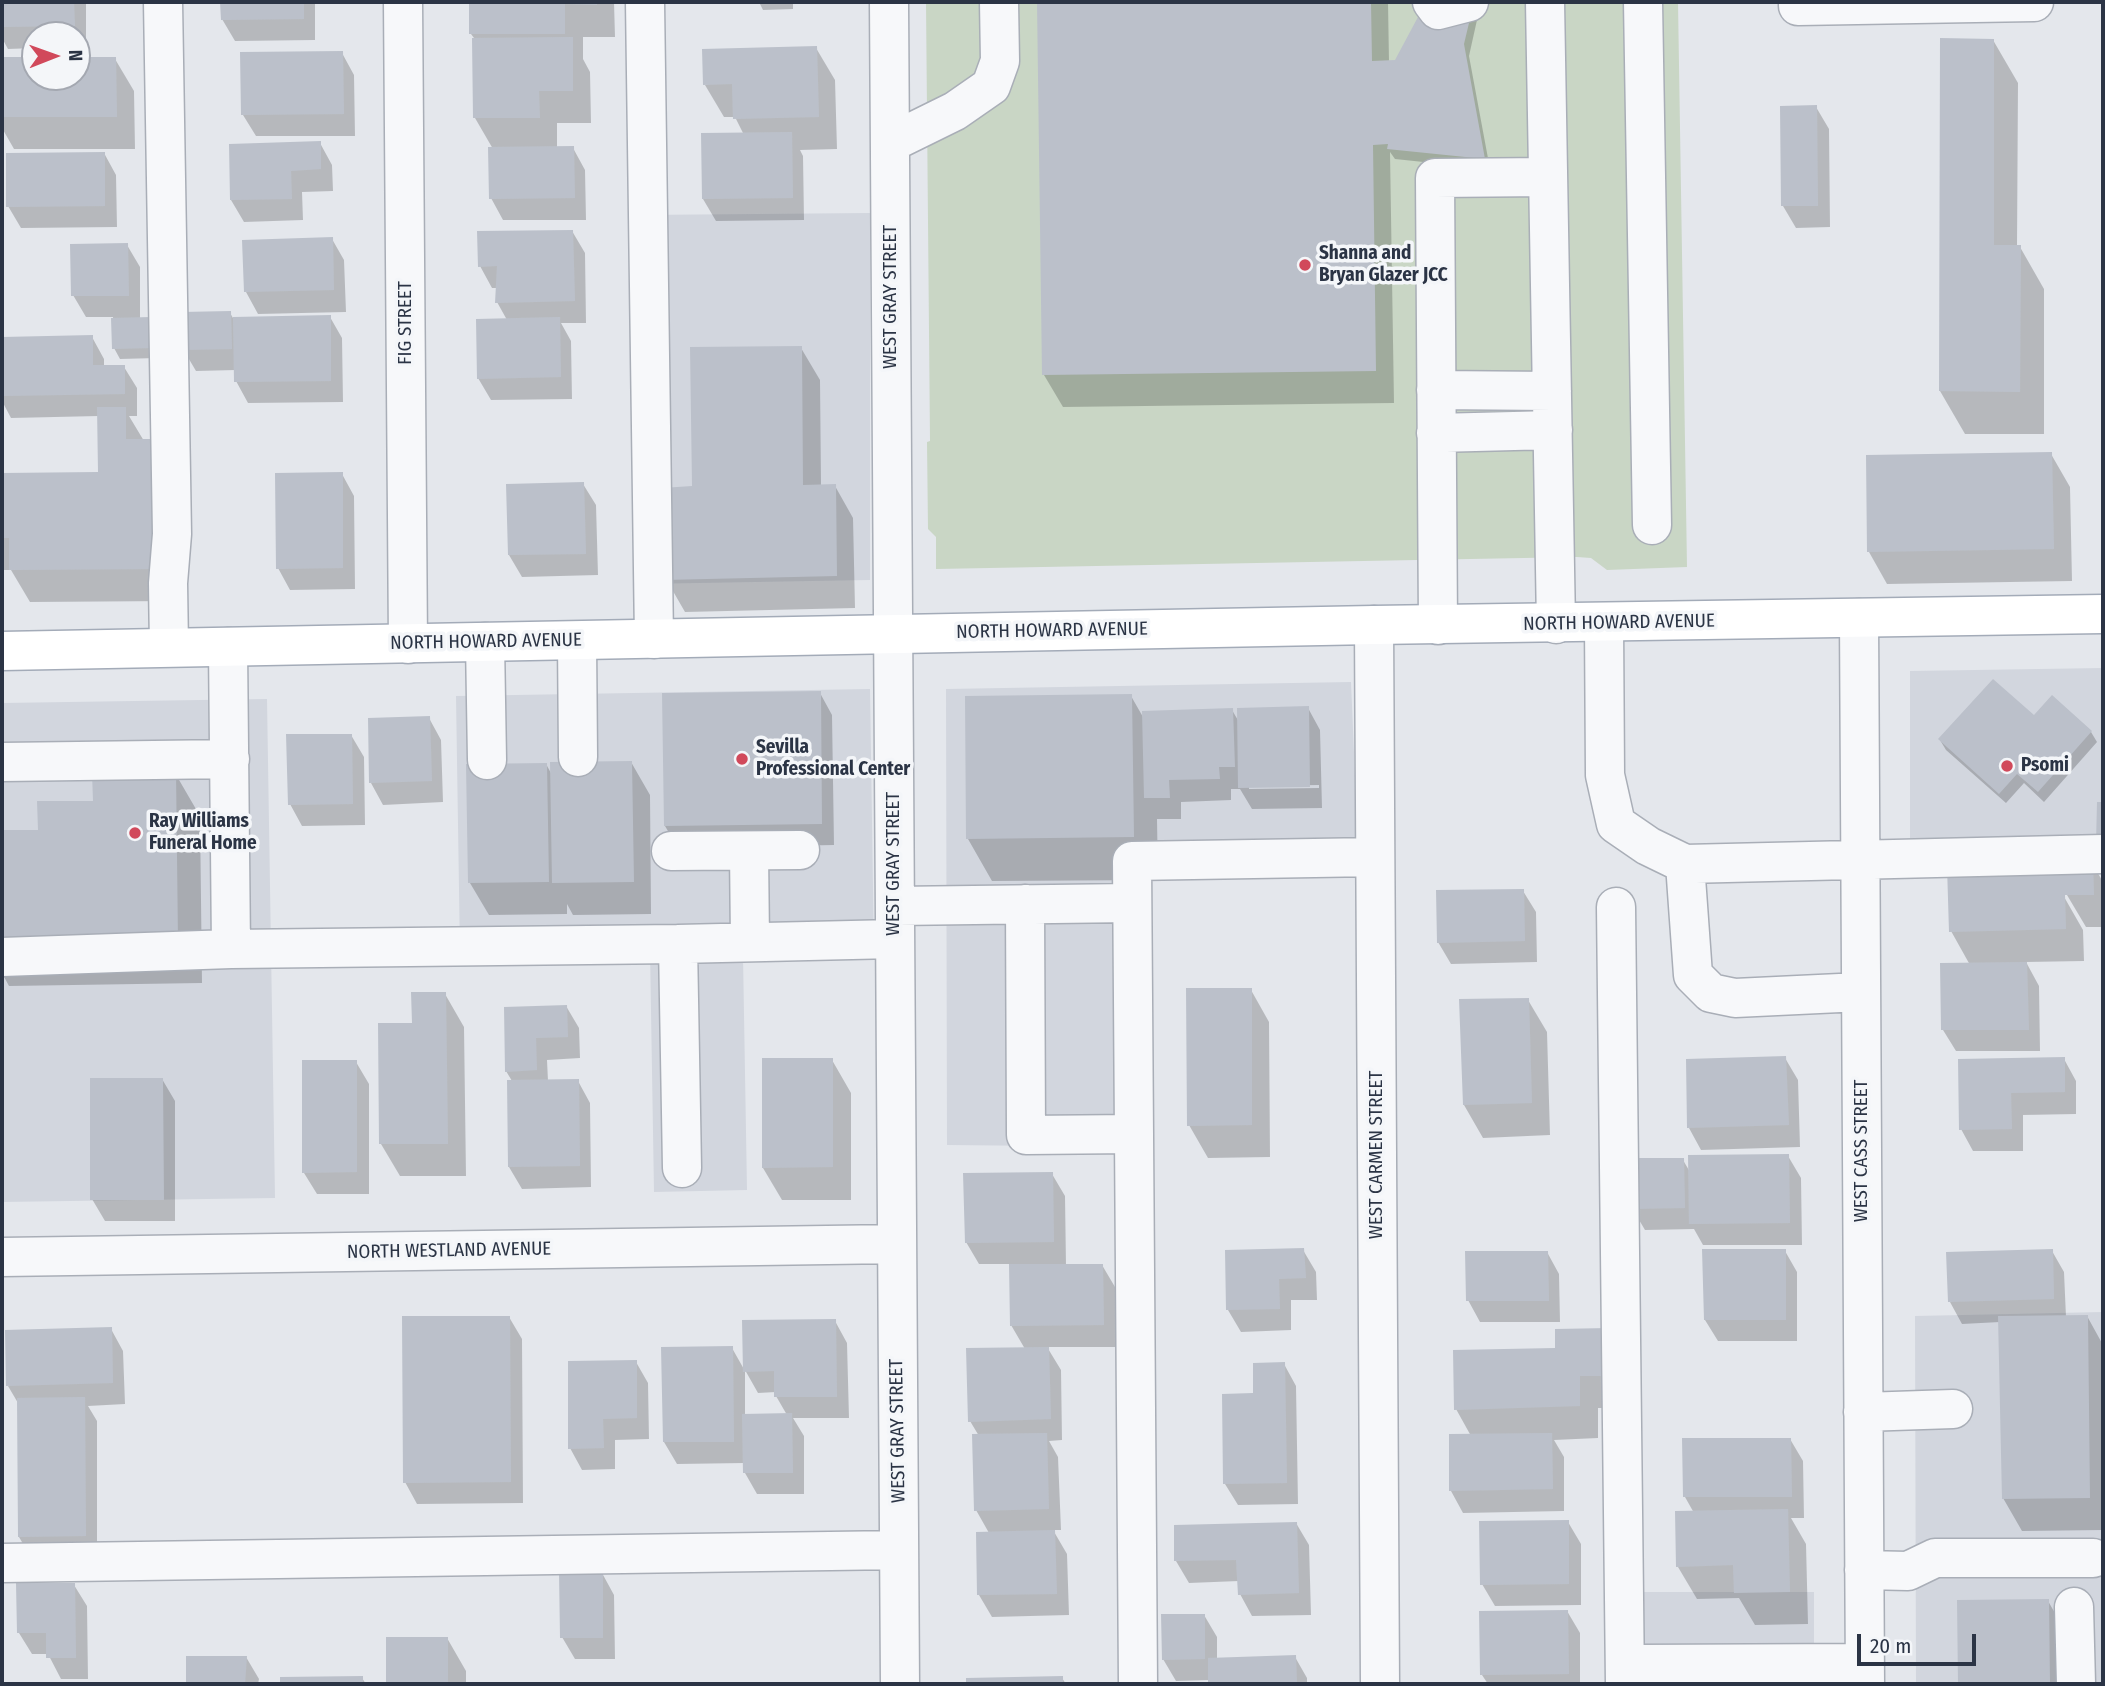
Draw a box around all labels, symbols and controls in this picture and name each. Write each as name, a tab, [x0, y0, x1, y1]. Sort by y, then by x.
north arrow	[21, 21, 91, 91]
text: N	[64, 50, 87, 62]
street label: WEST GRAY STREET	[880, 225, 902, 369]
place label: Shanna and Bryan Glazer JCC	[1319, 243, 1448, 287]
marker: Shanna and Bryan Glazer JCC	[1297, 257, 1313, 273]
street label: FIG STREET	[395, 281, 417, 365]
street label: NORTH HOWARD AVENUE	[1523, 610, 1715, 636]
street label: NORTH HOWARD AVENUE	[956, 618, 1148, 644]
street label: NORTH HOWARD AVENUE	[390, 629, 582, 655]
place label: Sevilla Professional Center	[756, 737, 910, 781]
marker: Sevilla Professional Center	[734, 751, 750, 767]
place label: Psomi	[2021, 755, 2069, 777]
marker: Psomi	[1999, 758, 2015, 774]
street label: WEST GRAY STREET	[883, 792, 905, 936]
place label: Ray Williams Funeral Home	[149, 811, 257, 855]
marker: Ray Williams Funeral Home	[127, 825, 143, 841]
street label: WEST CARMEN STREET	[1366, 1071, 1388, 1239]
street label: WEST CASS STREET	[1851, 1080, 1873, 1222]
street label: NORTH WESTLAND AVENUE	[347, 1238, 551, 1264]
street label: WEST GRAY STREET	[885, 1359, 911, 1503]
scale bar	[1860, 1620, 1979, 1664]
text: 20 m	[1870, 1633, 1911, 1659]

